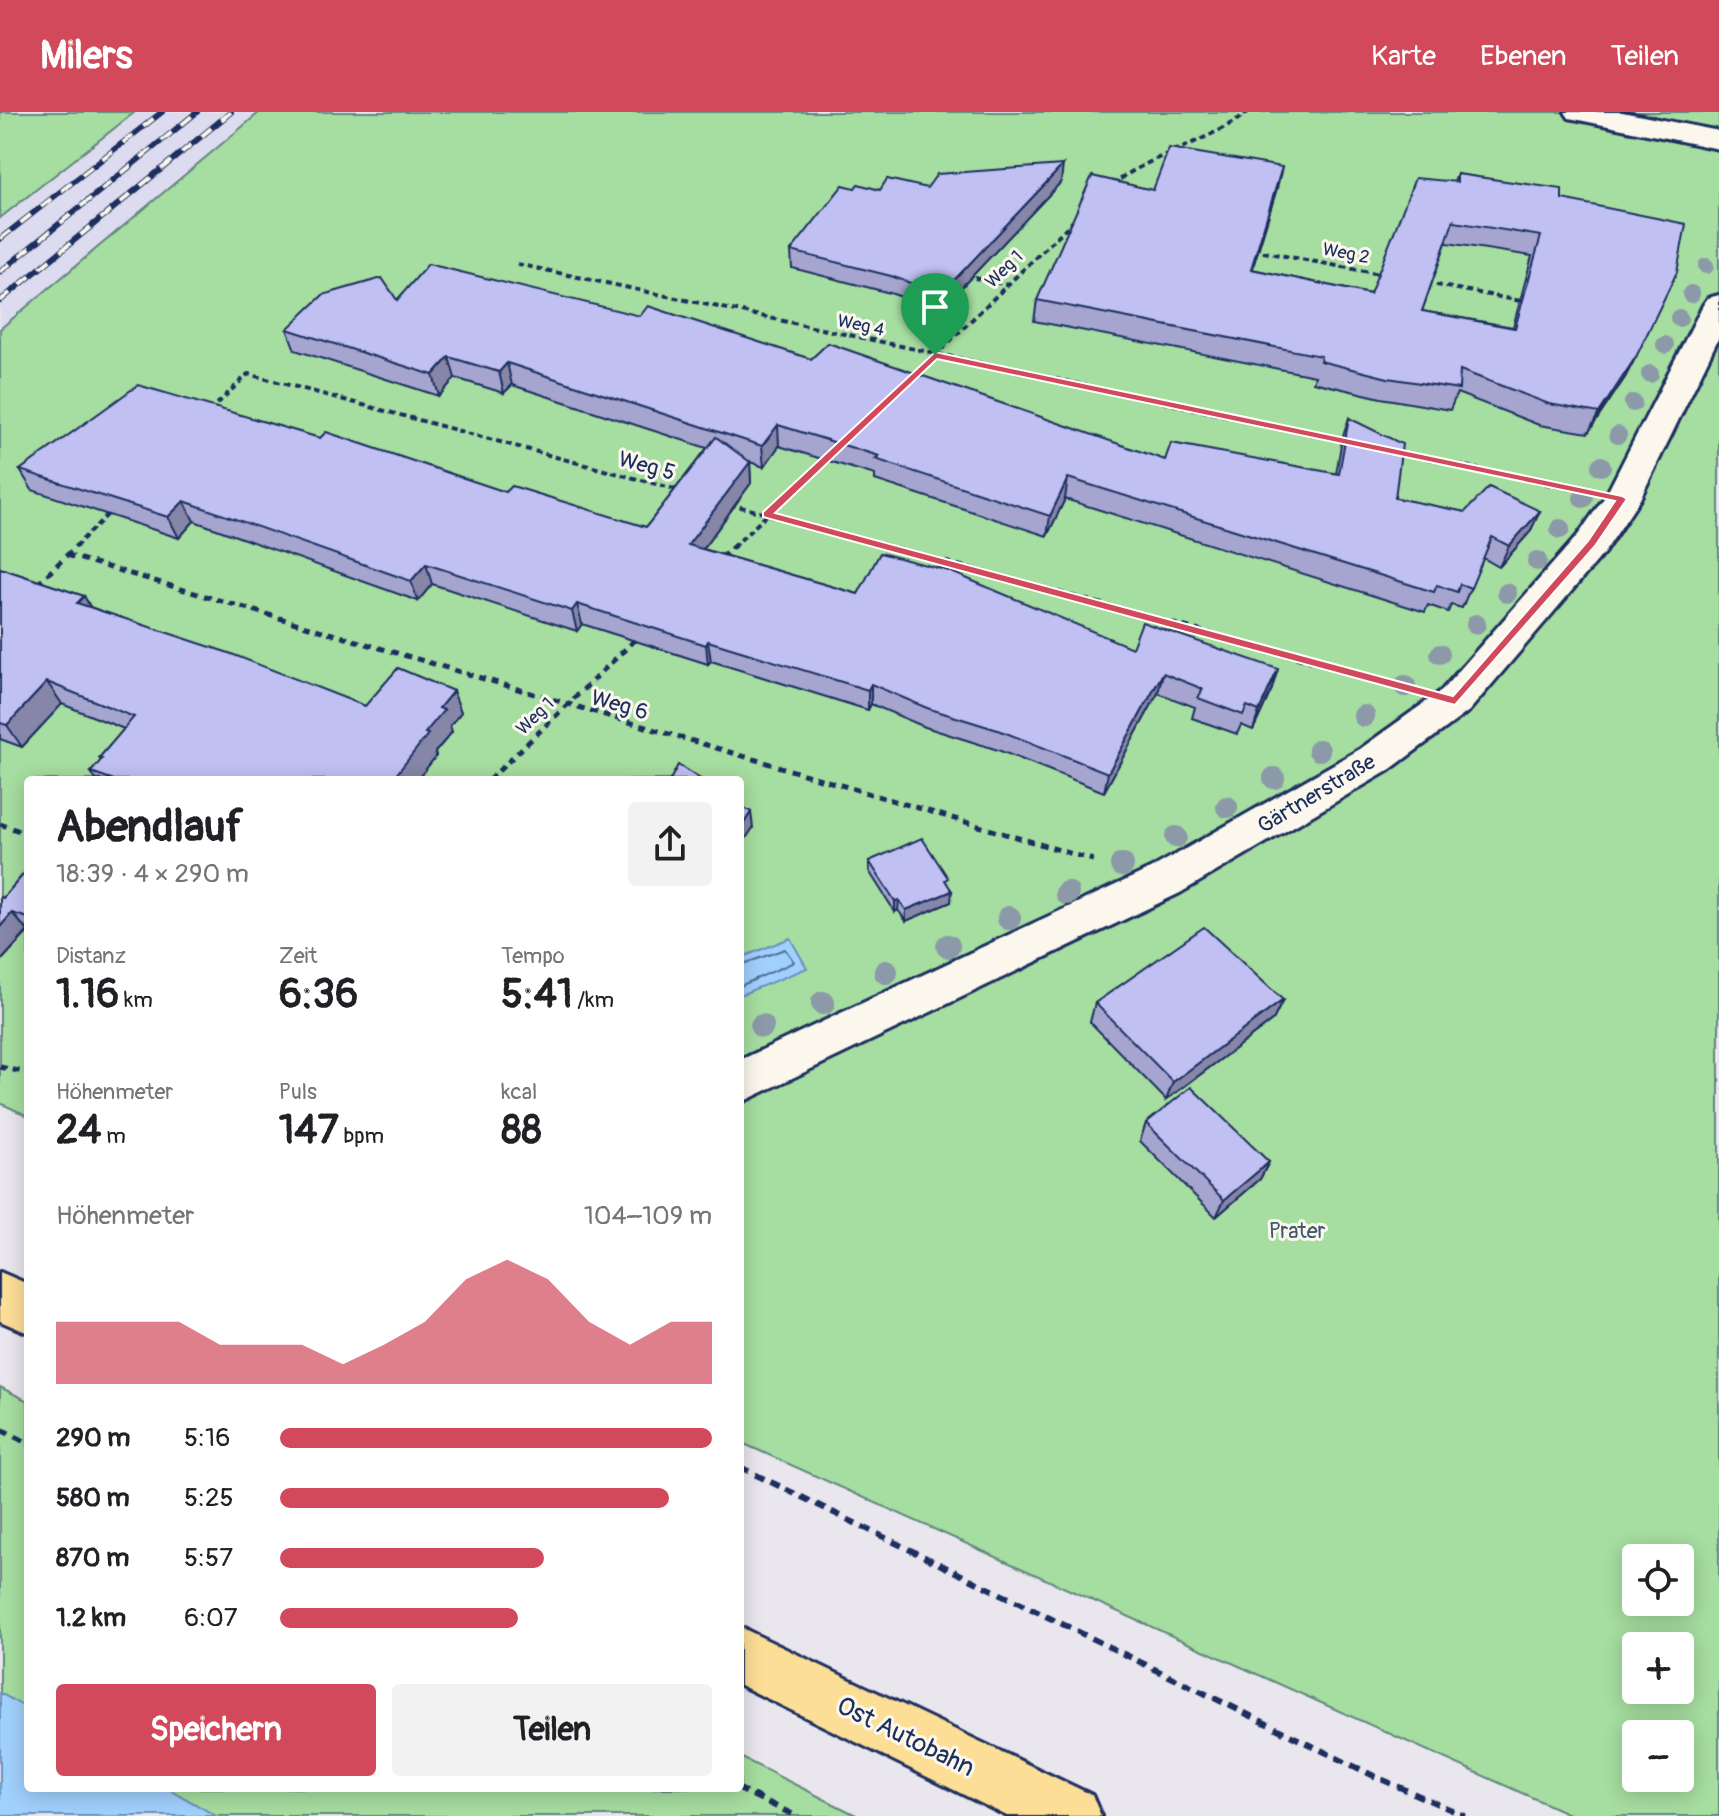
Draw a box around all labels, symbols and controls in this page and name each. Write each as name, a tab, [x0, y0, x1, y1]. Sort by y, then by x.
text: Milers	[40, 32, 132, 80]
text: Karte	[1371, 39, 1436, 74]
text: Ebenen	[1480, 39, 1567, 74]
text: Teilen	[1611, 39, 1679, 74]
street label: Weg 2	[1321, 238, 1371, 269]
street label: Weg 1	[980, 246, 1028, 293]
pin	[901, 273, 969, 355]
icon: arrive	[913, 285, 957, 329]
street label: Weg 4	[835, 309, 887, 342]
street label: Weg 5	[615, 445, 678, 487]
street label: Weg 6	[588, 683, 652, 726]
street label: Weg 1	[511, 693, 559, 740]
street label: Gärtnerstraße	[1252, 748, 1381, 840]
text: Abendlauf	[56, 800, 243, 855]
button: share	[628, 802, 712, 886]
text: 18:39 · 4 × 290 m	[56, 858, 249, 890]
text: Distanz	[56, 942, 126, 970]
text: Zeit	[279, 942, 317, 970]
text: Tempo	[501, 942, 565, 970]
text: 1.16	[56, 970, 119, 1019]
text: 6:36	[279, 970, 358, 1019]
text: 5:41	[501, 970, 573, 1019]
text: km	[119, 986, 153, 1014]
text: /km	[573, 986, 614, 1014]
text: Höhenmeter	[56, 1078, 173, 1106]
text: Puls	[279, 1078, 317, 1106]
text: kcal	[501, 1078, 537, 1106]
text: 24	[56, 1106, 102, 1155]
text: 147	[279, 1106, 339, 1155]
text: 88	[501, 1106, 542, 1155]
text: m	[102, 1122, 126, 1150]
text: bpm	[339, 1122, 384, 1150]
text: Höhenmeter	[56, 1200, 194, 1232]
text: 104–109 m	[584, 1200, 712, 1232]
park label: Prater	[1269, 1217, 1325, 1245]
text: 290 m	[56, 1422, 130, 1454]
text: 5:16	[184, 1422, 230, 1454]
text: 580 m	[56, 1482, 130, 1514]
text: 5:25	[184, 1482, 234, 1514]
text: 870 m	[56, 1542, 129, 1574]
text: 5:57	[184, 1542, 233, 1574]
map controls	[1622, 1544, 1694, 1792]
button: locate	[1622, 1544, 1694, 1616]
text: 1.2 km	[56, 1602, 126, 1634]
text: 6:07	[184, 1602, 238, 1634]
button: +	[1622, 1632, 1694, 1704]
button: Speichern	[56, 1684, 376, 1776]
button: Teilen	[392, 1684, 712, 1776]
street label: Ost Autobahn	[831, 1690, 980, 1784]
button: −	[1622, 1720, 1694, 1792]

